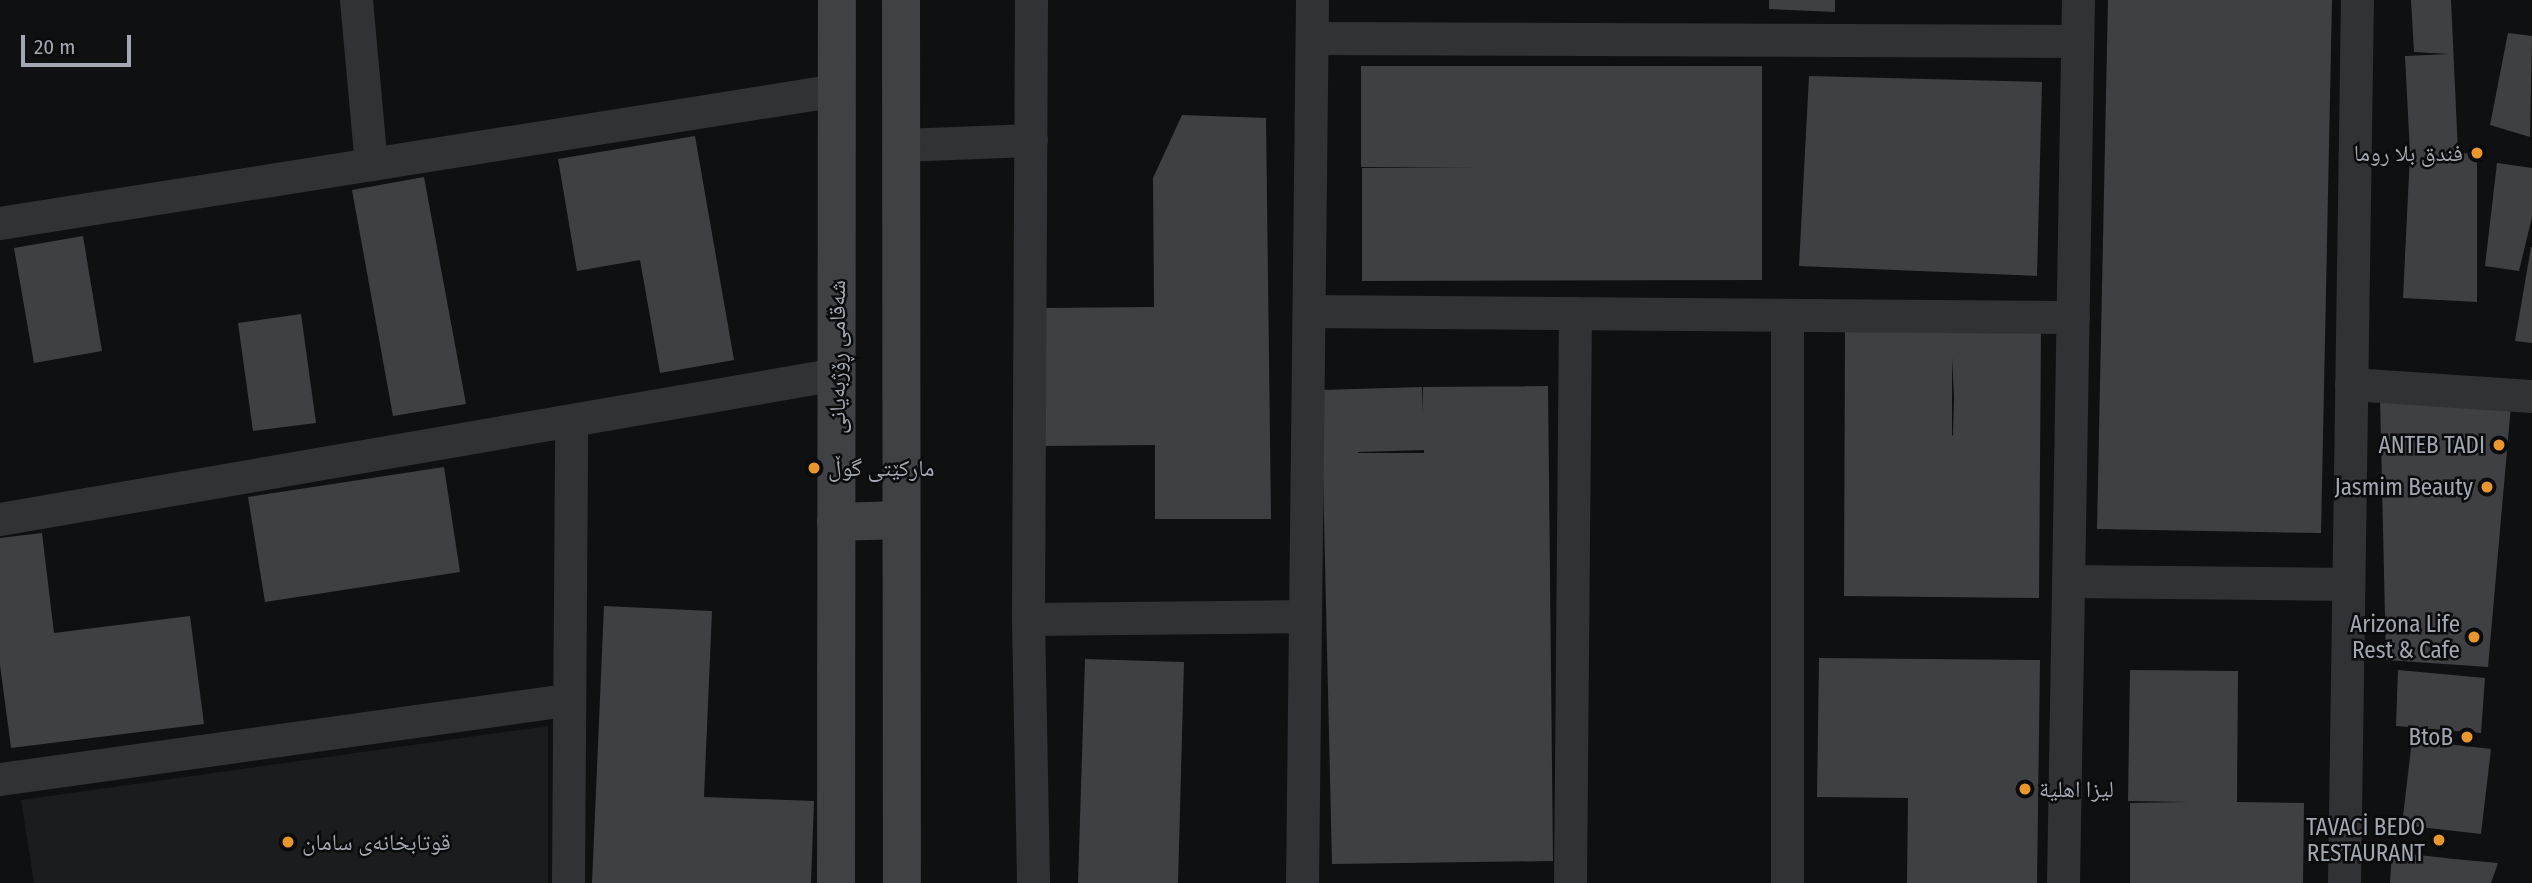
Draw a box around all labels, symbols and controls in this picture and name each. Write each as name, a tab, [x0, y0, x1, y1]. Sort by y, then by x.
scale bar	[24, 21, 135, 65]
text: 20 m	[34, 34, 75, 60]
place label: فندق بلا روما	[2354, 139, 2463, 167]
marker: فندق بلا روما	[2469, 145, 2485, 161]
street label: شەقامی ڕۆژبەیانی	[823, 280, 851, 434]
place label: ANTEB TADI	[2379, 431, 2485, 459]
marker: ANTEB TADI	[2491, 437, 2507, 453]
place label: مارکێتی گوڵ	[828, 454, 934, 482]
marker: مارکێتی گوڵ	[806, 460, 822, 476]
place label: Jasmim Beauty	[2334, 473, 2473, 501]
marker: Jasmim Beauty	[2479, 479, 2495, 495]
place label: Arizona Life Rest & Cafe	[2350, 610, 2460, 664]
marker: Arizona Life Rest & Cafe	[2466, 629, 2482, 645]
place label: BtoB	[2409, 723, 2453, 751]
marker: BtoB	[2459, 729, 2475, 745]
place label: ليزا اهلية	[2039, 775, 2114, 803]
marker: ليزا اهلية	[2017, 781, 2033, 797]
place label: TAVACİ BEDO RESTAURANT	[2306, 813, 2425, 867]
place label: قوتابخانەی سامان	[302, 828, 451, 856]
marker: TAVACİ BEDO RESTAURANT	[2431, 832, 2447, 848]
marker: قوتابخانەی سامان	[280, 834, 296, 850]

